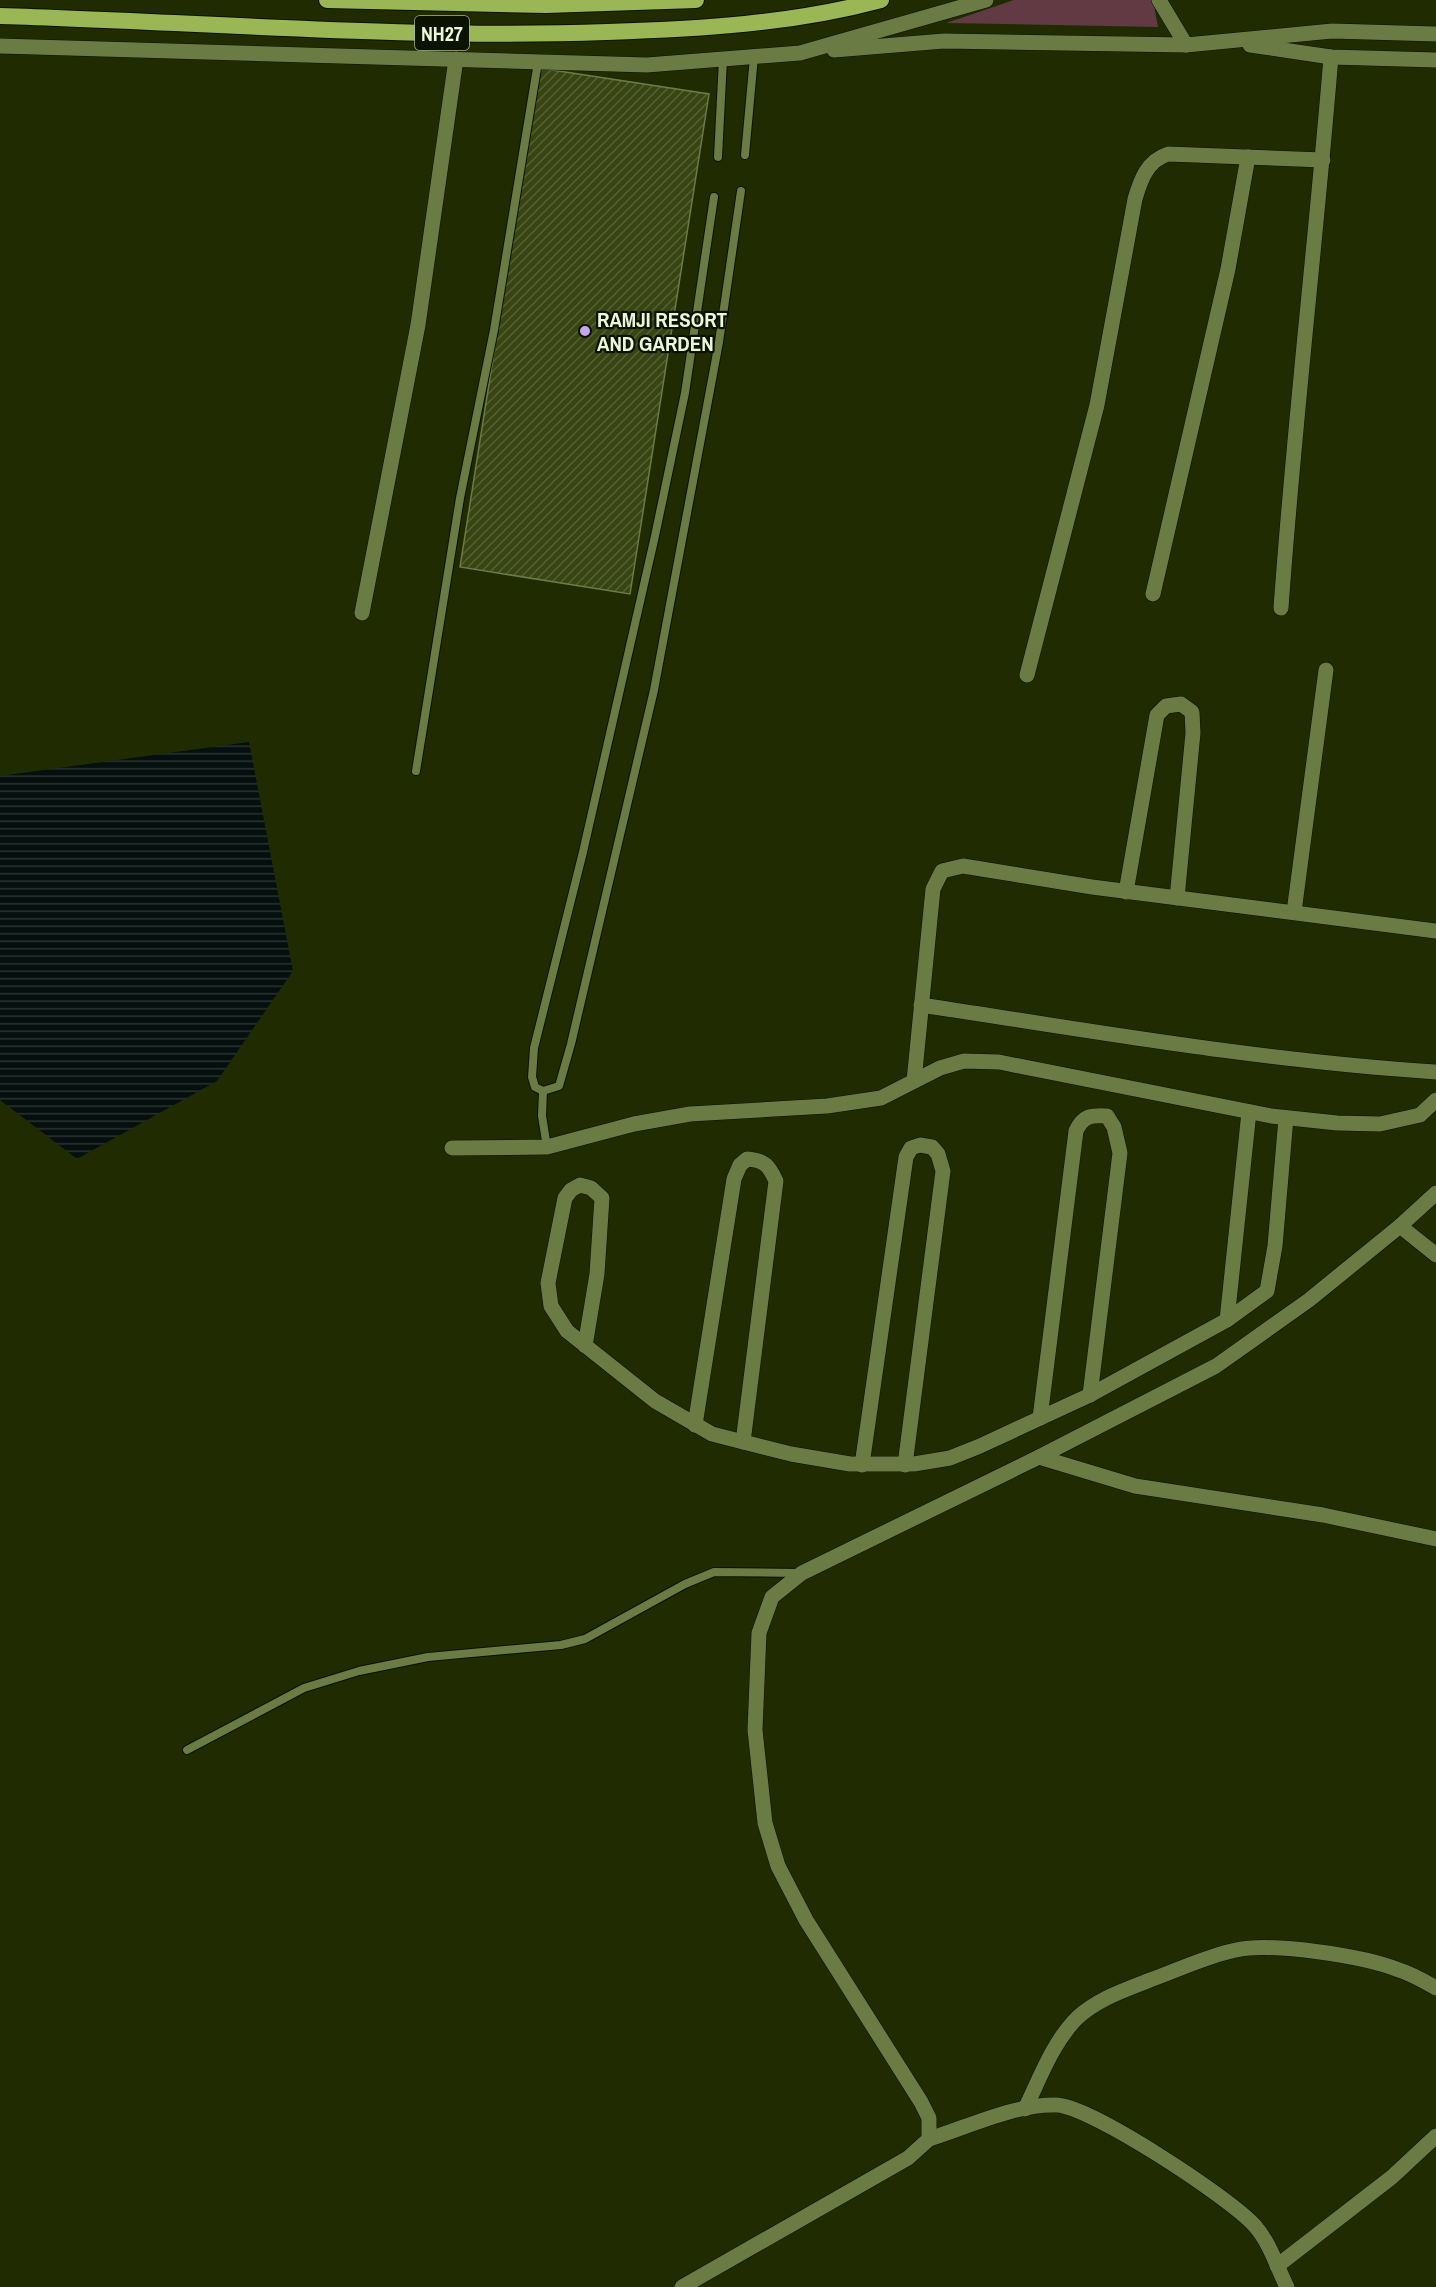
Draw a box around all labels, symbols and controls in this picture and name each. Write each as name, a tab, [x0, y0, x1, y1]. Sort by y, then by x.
road number: NH27	[415, 16, 469, 50]
place label: RAMJI RESORT AND GARDEN	[597, 305, 728, 358]
marker: RAMJI RESORT AND GARDEN	[578, 324, 592, 338]

